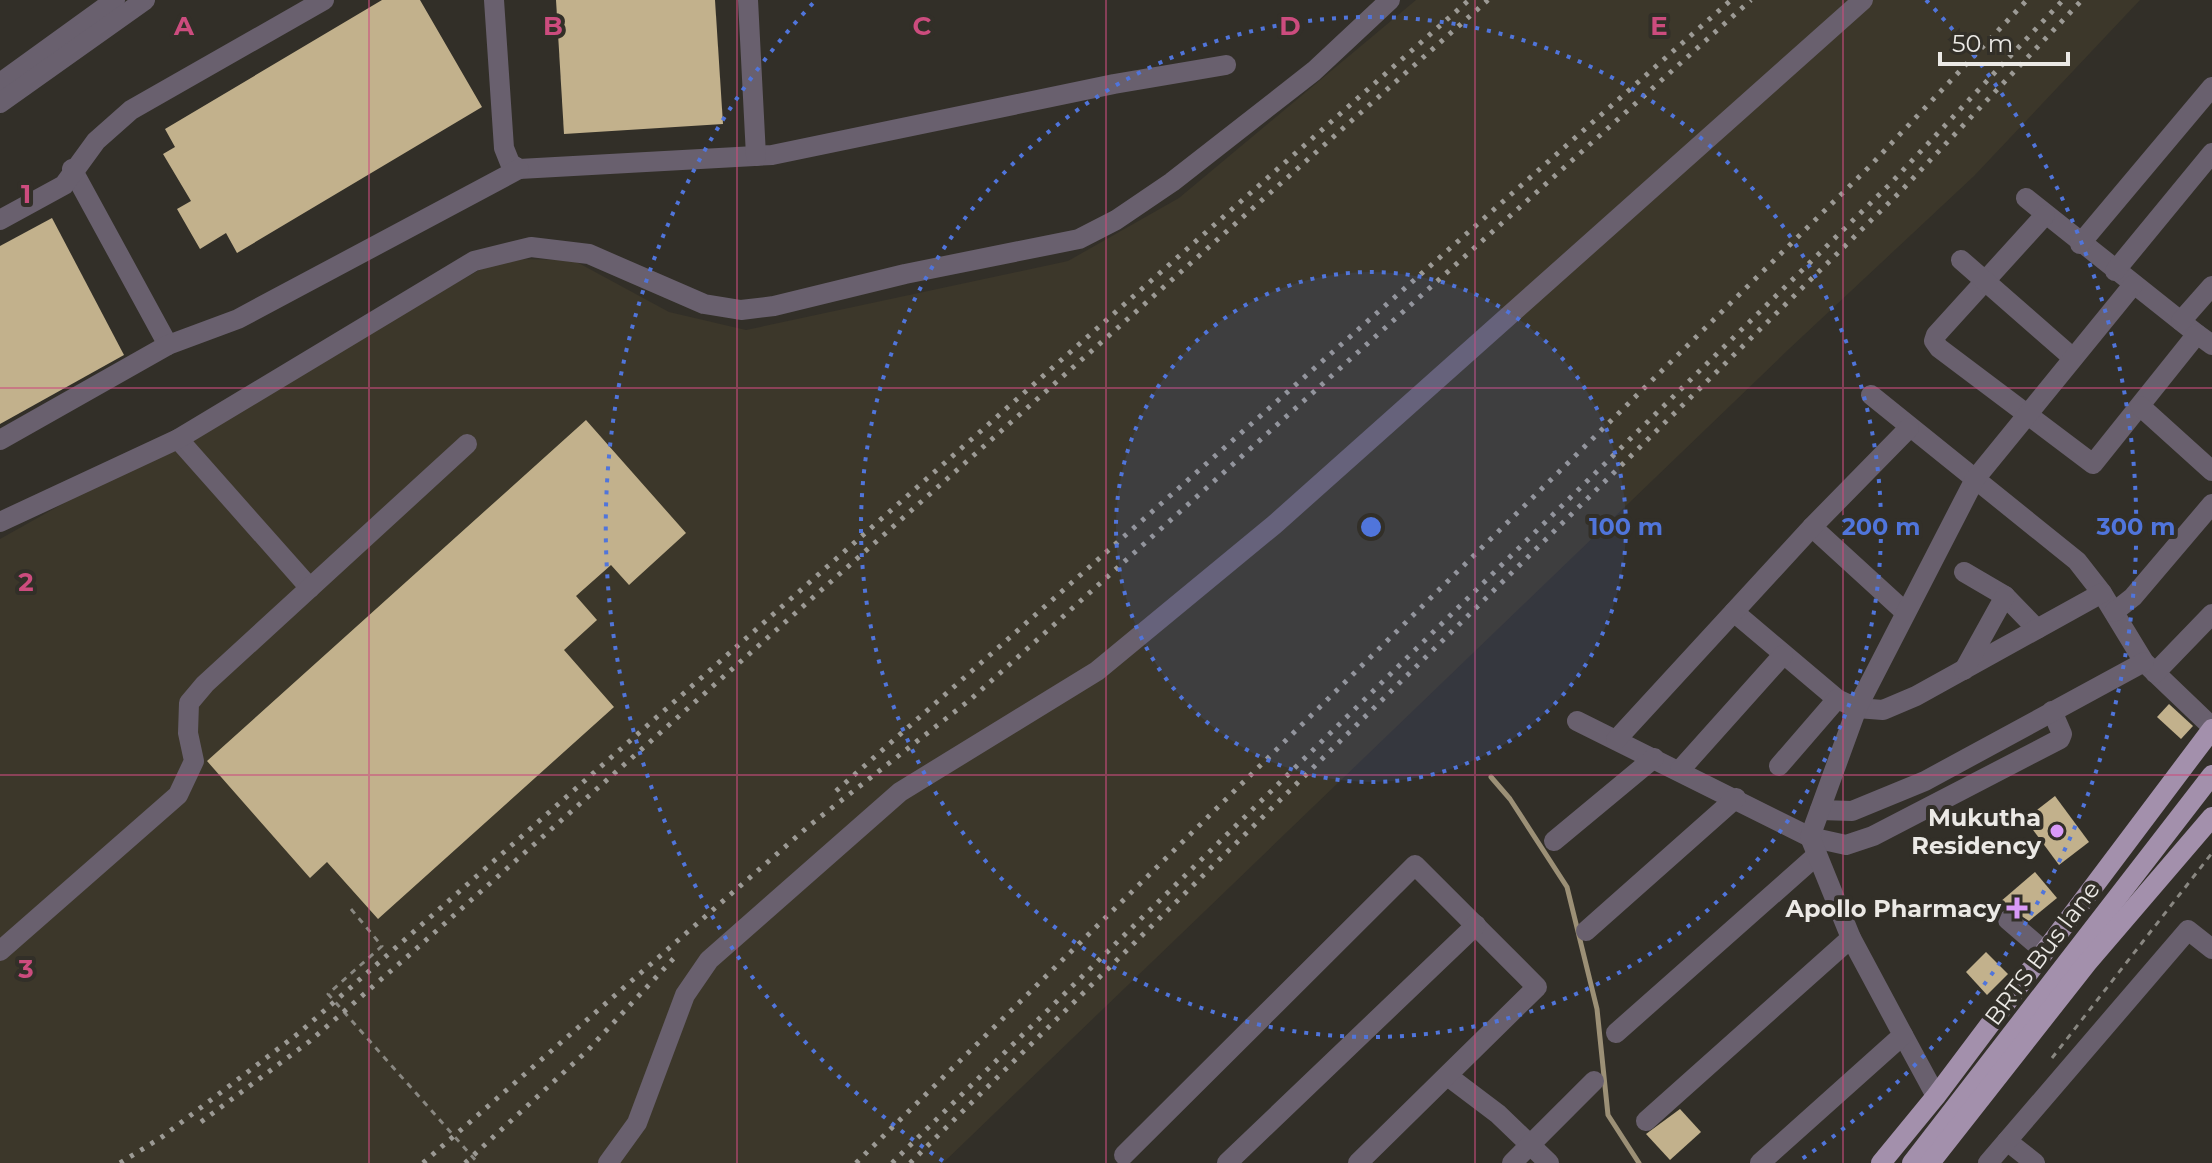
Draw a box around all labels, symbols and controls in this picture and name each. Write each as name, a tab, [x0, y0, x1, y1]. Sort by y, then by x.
text: A	[173, 10, 195, 42]
text: B	[543, 10, 563, 42]
text: C	[913, 10, 932, 42]
text: D	[1279, 10, 1301, 42]
text: E	[1650, 10, 1668, 42]
scale bar	[1940, 16, 2068, 66]
text: 50 m	[1952, 29, 2013, 58]
text: 1	[21, 178, 31, 210]
text: 100 m	[1589, 512, 1663, 541]
text: 200 m	[1842, 512, 1920, 541]
text: 300 m	[2096, 512, 2175, 541]
centre of rings	[1357, 513, 1385, 541]
text: 2	[18, 566, 34, 598]
place label: Mukutha Residency	[1911, 803, 2042, 860]
marker: Mukutha Residency	[2048, 822, 2066, 840]
street label: BRTS Bus lane	[1978, 875, 2106, 1031]
place label: Apollo Pharmacy	[1785, 894, 2002, 923]
marker: Apollo Pharmacy	[2008, 899, 2026, 917]
text: 3	[17, 953, 34, 985]

